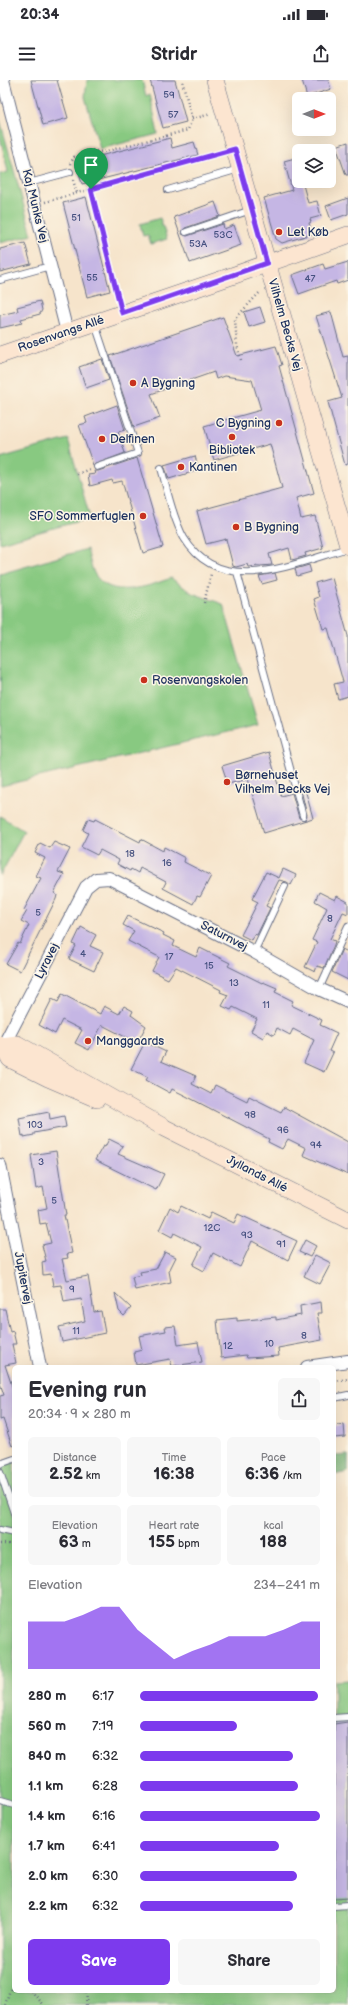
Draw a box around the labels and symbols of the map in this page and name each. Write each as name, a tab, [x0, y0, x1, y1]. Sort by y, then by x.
house number: 59	[163, 89, 175, 101]
north arrow	[292, 92, 336, 136]
house number: 57	[168, 109, 178, 121]
pin	[74, 148, 108, 189]
street label: Kaj Munks Vej	[19, 168, 51, 245]
house number: 51	[71, 212, 81, 224]
place label: Let Køb	[287, 225, 329, 240]
marker: Let Køb	[274, 227, 284, 237]
house number: 53C	[214, 229, 233, 241]
house number: 53A	[189, 238, 208, 250]
house number: 55	[86, 272, 98, 284]
house number: 47	[304, 273, 316, 285]
street label: Vilhelm Becks Vej	[265, 277, 305, 373]
street label: Rosenvangs Allé	[16, 312, 106, 356]
place label: A Bygning	[141, 376, 195, 391]
marker: A Bygning	[128, 378, 138, 388]
place label: C Bygning	[216, 416, 271, 431]
marker: C Bygning	[274, 418, 284, 428]
place label: Delfinen	[110, 432, 155, 447]
marker: Bibliotek	[227, 432, 237, 442]
marker: Delfinen	[97, 434, 107, 444]
place label: Bibliotek	[209, 443, 255, 458]
place label: Kantinen	[189, 460, 238, 475]
marker: Kantinen	[176, 462, 186, 472]
place label: SFO Sommerfuglen	[29, 509, 135, 524]
marker: SFO Sommerfuglen	[138, 511, 148, 521]
place label: B Bygning	[244, 520, 299, 535]
marker: B Bygning	[231, 522, 241, 532]
place label: Rosenvangskolen	[152, 673, 248, 688]
marker: Rosenvangskolen	[139, 675, 149, 685]
place label: Børnehuset Vilhelm Becks Vej	[235, 768, 331, 797]
marker: Børnehuset Vilhelm Becks Vej	[222, 777, 232, 787]
house number: 18	[125, 848, 135, 860]
house number: 16	[162, 857, 172, 869]
house number: 5	[35, 907, 41, 919]
house number: 8	[327, 913, 333, 925]
street label: Saturnvej	[198, 918, 250, 954]
street label: Lyravej	[32, 940, 62, 981]
house number: 4	[80, 948, 86, 960]
house number: 17	[165, 951, 173, 963]
house number: 15	[204, 960, 214, 972]
house number: 13	[229, 977, 239, 989]
house number: 11	[262, 999, 270, 1011]
place label: Manggaards	[96, 1034, 164, 1049]
marker: Manggaards	[83, 1036, 93, 1046]
house number: 98	[244, 1109, 256, 1121]
house number: 103	[27, 1119, 43, 1131]
house number: 96	[277, 1124, 289, 1136]
house number: 94	[310, 1139, 322, 1151]
street label: Jyllands Allé	[224, 1152, 290, 1196]
house number: 3	[38, 1156, 44, 1168]
house number: 5	[51, 1195, 57, 1207]
house number: 12C	[204, 1222, 220, 1234]
house number: 93	[241, 1229, 253, 1241]
house number: 91	[276, 1238, 286, 1250]
street label: Jupitervej	[11, 1251, 35, 1306]
house number: 9	[69, 1283, 75, 1295]
house number: 11	[72, 1325, 80, 1337]
house number: 8	[301, 1330, 307, 1342]
house number: 10	[264, 1338, 274, 1350]
house number: 12	[223, 1340, 233, 1352]

